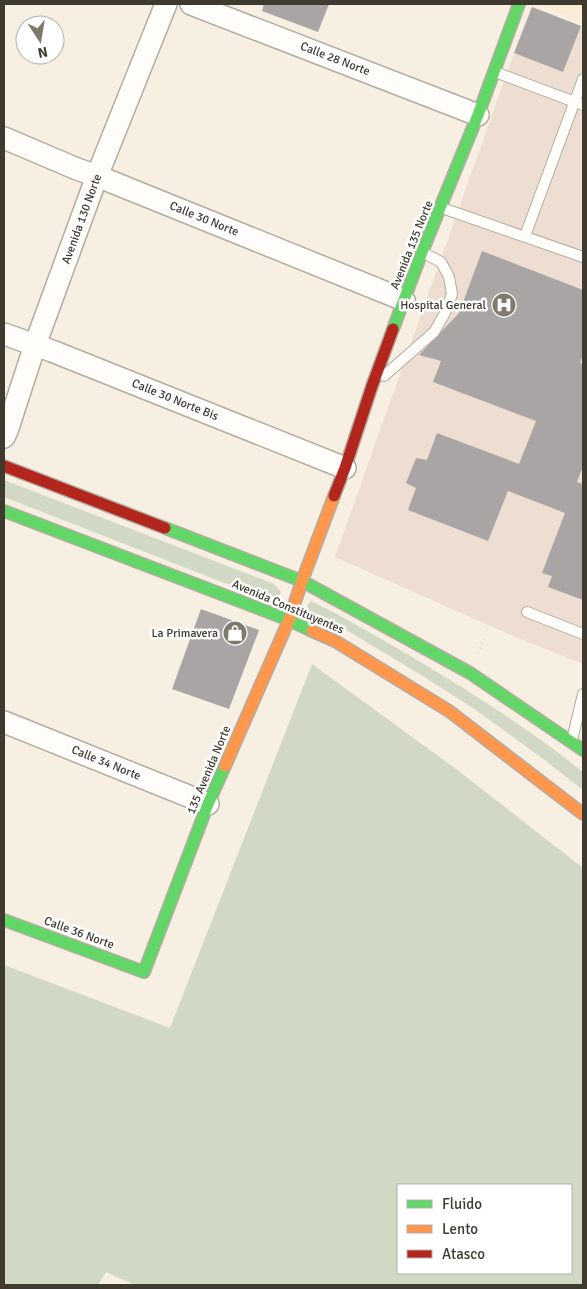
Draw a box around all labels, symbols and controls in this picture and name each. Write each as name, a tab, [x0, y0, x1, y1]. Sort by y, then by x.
north arrow	[15, 15, 65, 65]
street label: Calle 28 Norte	[298, 39, 372, 79]
text: N	[36, 43, 49, 62]
street label: Avenida 130 Norte	[59, 172, 105, 266]
street label: Calle 30 Norte	[167, 198, 241, 240]
street label: Avenida 135 Norte	[387, 198, 437, 292]
hospital icon: Hospital General	[491, 292, 517, 318]
place label: Hospital General	[400, 298, 486, 313]
street label: Calle 30 Norte Bis	[130, 376, 220, 424]
street label: Avenida Constituyentes	[230, 577, 346, 637]
shop icon: La Primavera	[222, 620, 248, 646]
place label: La Primavera	[151, 626, 218, 641]
street label: 135 Avenida Norte	[184, 724, 234, 816]
street label: Calle 34 Norte	[69, 742, 143, 784]
street label: Calle 36 Norte	[42, 913, 116, 953]
legend	[397, 1184, 572, 1274]
text: Fluido	[442, 1195, 482, 1213]
text: Lento	[442, 1220, 478, 1238]
text: Atasco	[442, 1245, 485, 1263]

